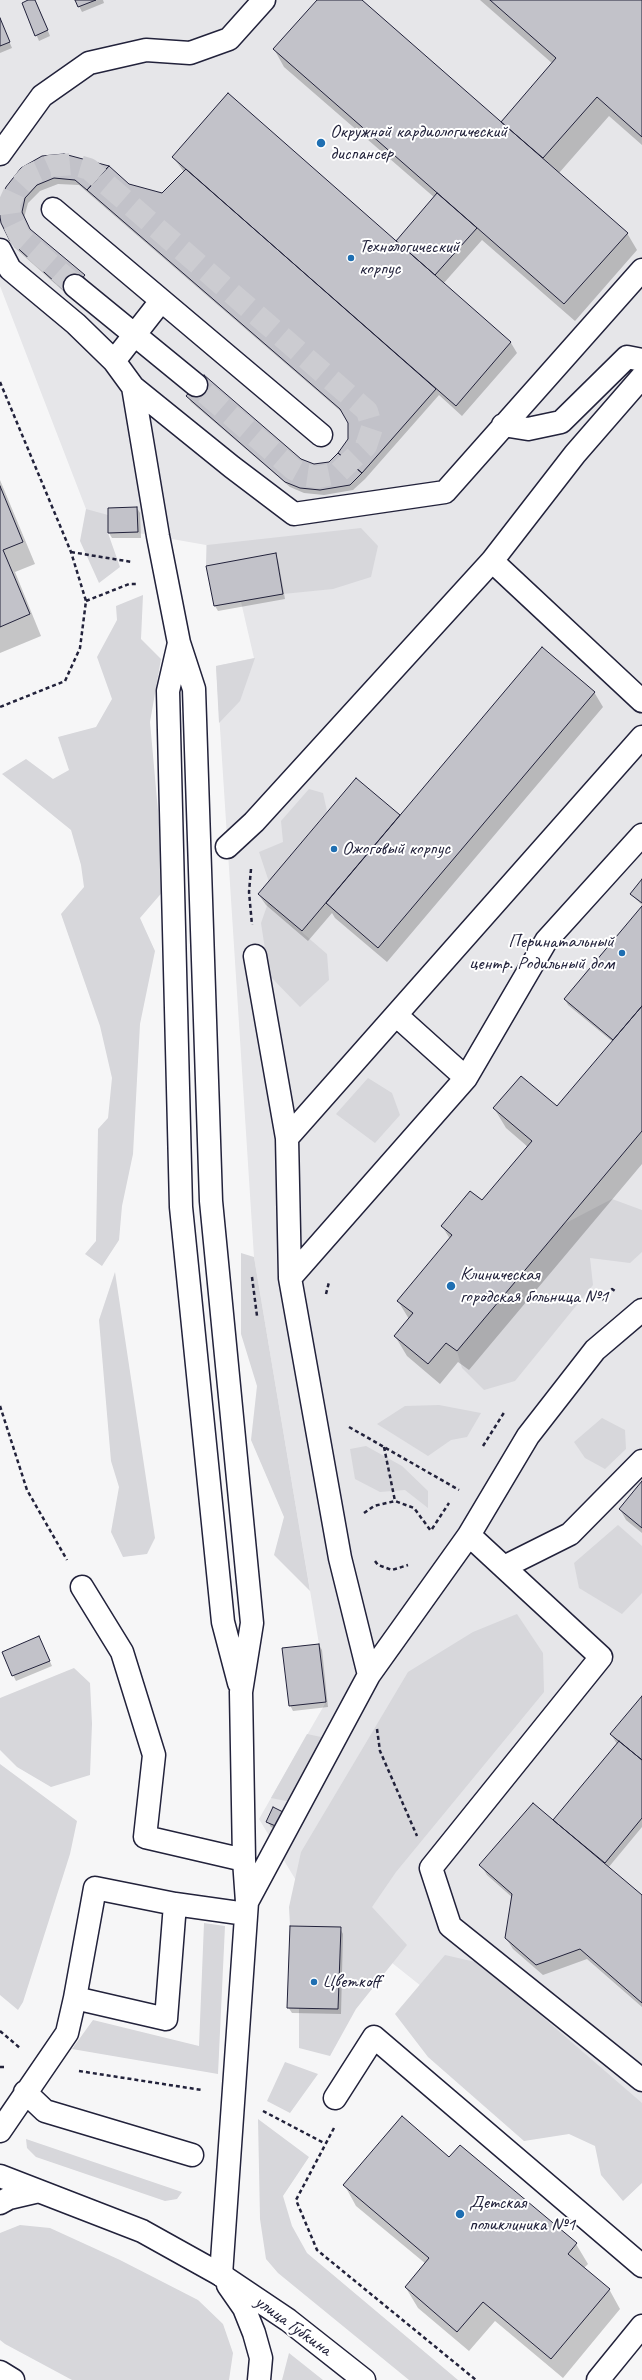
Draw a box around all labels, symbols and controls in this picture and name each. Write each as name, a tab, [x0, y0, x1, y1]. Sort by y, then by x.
place label: Окружной кардиологический диспансер	[330, 121, 507, 165]
marker: Окружной кардиологический диспансер	[315, 137, 327, 149]
place label: Технологический корпус	[359, 236, 459, 280]
marker: Технологический корпус	[346, 253, 356, 263]
place label: Ожоговый корпус	[342, 838, 450, 860]
marker: Ожоговый корпус	[329, 844, 339, 854]
place label: Перинатальный центр. Родильный дом	[469, 931, 614, 975]
marker: Перинатальный центр. Родильный дом	[617, 948, 627, 958]
place label: Клиническая городская больница №1	[460, 1264, 609, 1308]
marker: Клиническая городская больница №1	[445, 1280, 457, 1292]
place label: Цветкоff	[322, 1971, 381, 1993]
marker: Цветкоff	[309, 1977, 319, 1987]
place label: Детская поликлиника №1	[469, 2192, 575, 2236]
marker: Детская поликлиника №1	[454, 2208, 466, 2220]
street label: улица Губкина	[250, 2291, 336, 2361]

